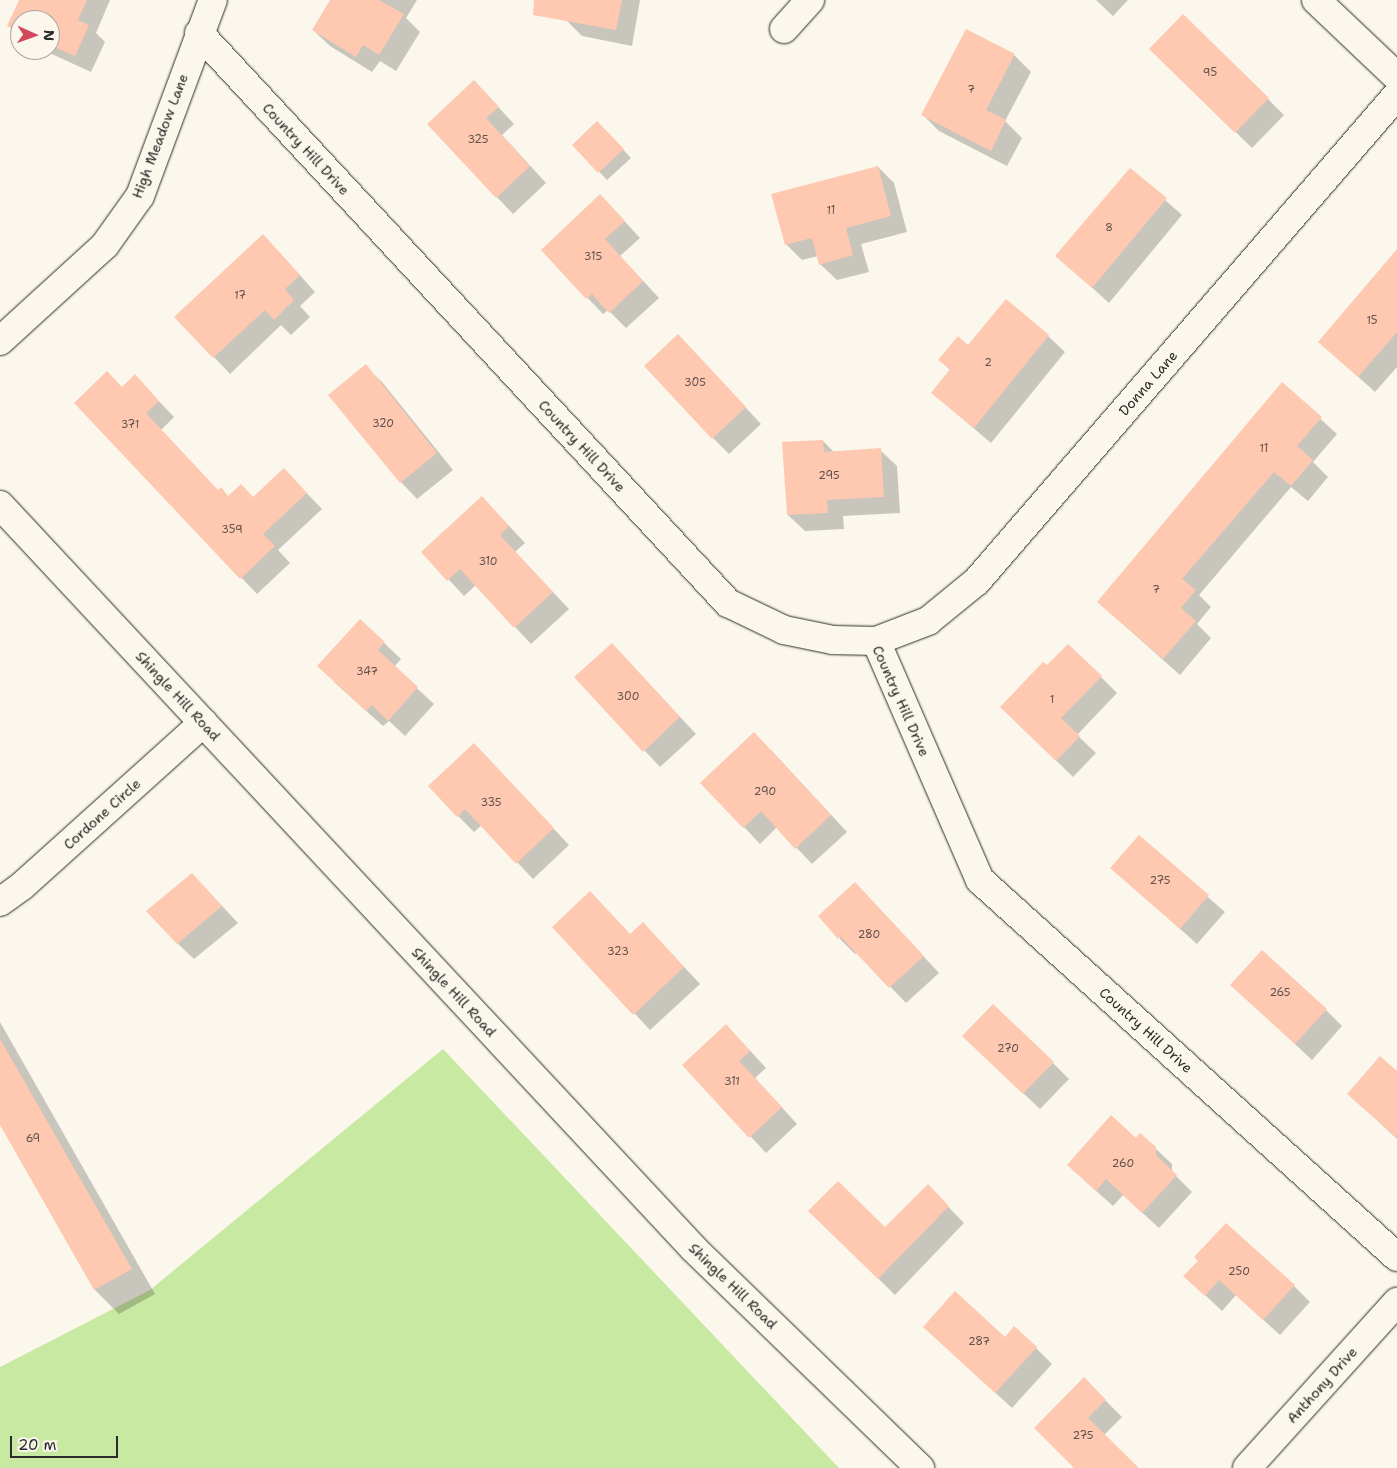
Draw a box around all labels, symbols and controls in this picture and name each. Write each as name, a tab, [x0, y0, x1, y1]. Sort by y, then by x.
north arrow	[10, 10, 60, 60]
text: N	[40, 30, 58, 41]
house number: 95	[1203, 66, 1217, 80]
street label: High Meadow Lane	[128, 71, 192, 201]
house number: 7	[967, 83, 975, 97]
street label: Country Hill Drive	[259, 100, 353, 198]
house number: 325	[467, 133, 489, 147]
house number: 11	[827, 204, 835, 218]
house number: 8	[1105, 221, 1113, 235]
house number: 315	[584, 250, 602, 264]
house number: 17	[234, 289, 246, 303]
house number: 15	[1366, 314, 1378, 328]
street label: Donna Lane	[1115, 347, 1181, 419]
house number: 2	[984, 356, 992, 370]
house number: 305	[684, 376, 706, 390]
street label: Country Hill Drive	[535, 397, 629, 495]
house number: 320	[372, 417, 394, 431]
house number: 371	[121, 418, 139, 432]
house number: 11	[1260, 442, 1268, 456]
house number: 295	[818, 469, 840, 483]
house number: 359	[221, 523, 243, 537]
house number: 310	[478, 555, 498, 569]
house number: 7	[1152, 583, 1160, 597]
street label: Country Hill Drive	[869, 643, 933, 759]
street label: Shingle Hill Road	[132, 648, 224, 744]
house number: 347	[356, 665, 378, 679]
house number: 300	[617, 690, 639, 704]
house number: 1	[1050, 693, 1054, 707]
street label: Cordone Circle	[60, 775, 144, 853]
house number: 290	[754, 785, 776, 799]
house number: 335	[480, 796, 502, 810]
house number: 275	[1150, 874, 1170, 888]
house number: 280	[858, 928, 880, 942]
street label: Shingle Hill Road	[408, 944, 500, 1040]
house number: 323	[607, 945, 629, 959]
street label: Country Hill Drive	[1096, 984, 1196, 1076]
house number: 265	[1269, 986, 1291, 1000]
house number: 270	[997, 1042, 1019, 1056]
house number: 311	[724, 1075, 740, 1089]
house number: 69	[26, 1132, 40, 1146]
house number: 260	[1112, 1157, 1134, 1171]
street label: Shingle Hill Road	[685, 1240, 781, 1332]
house number: 250	[1228, 1265, 1250, 1279]
house number: 287	[968, 1335, 990, 1349]
street label: Anthony Drive	[1283, 1343, 1361, 1427]
scale bar	[12, 1426, 120, 1458]
house number: 275	[1073, 1429, 1093, 1443]
text: 20 m	[18, 1435, 57, 1455]

